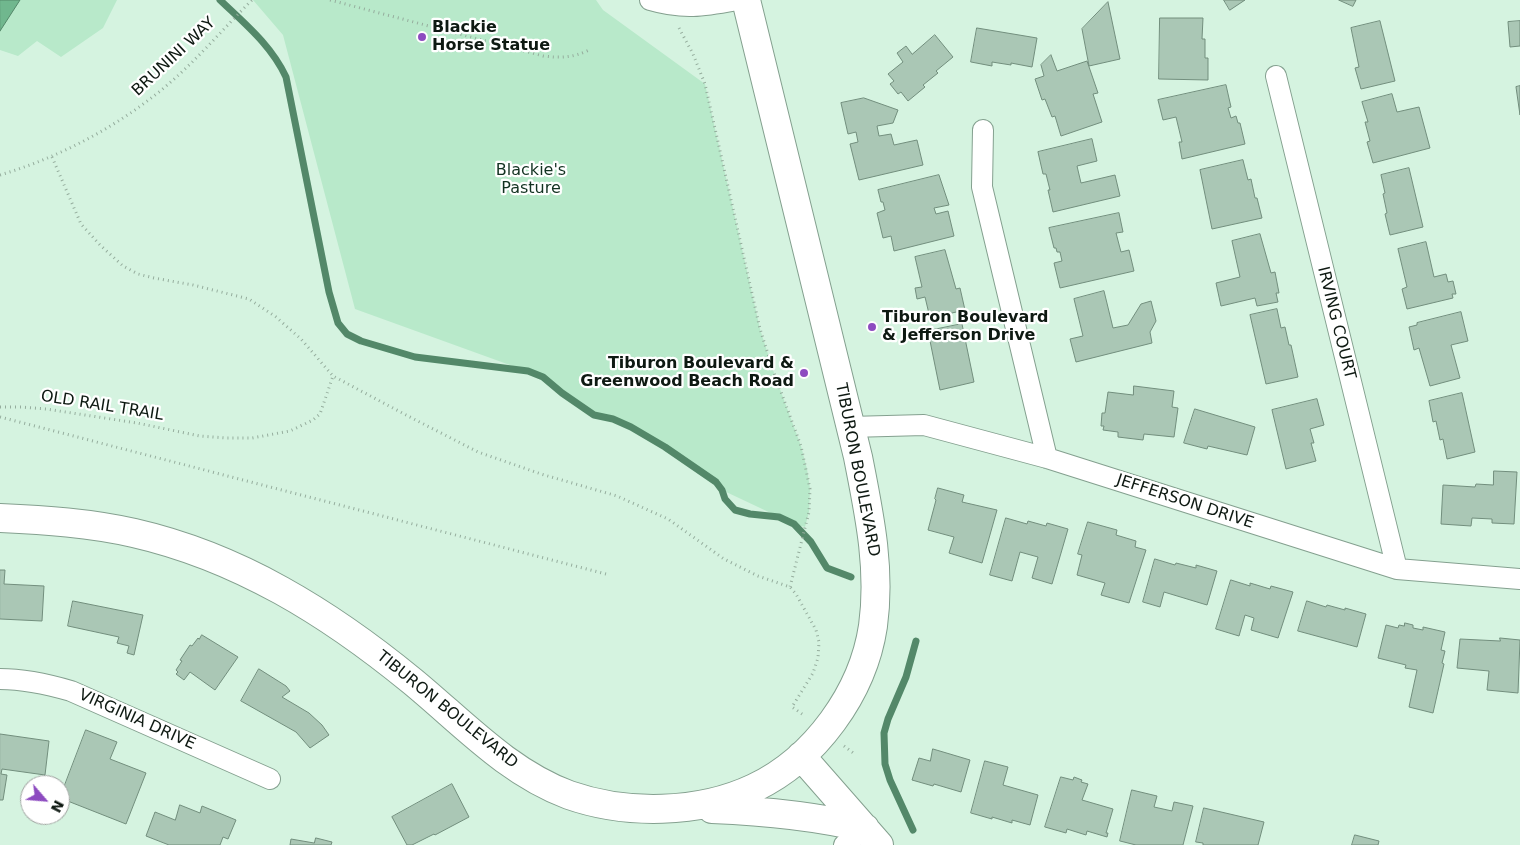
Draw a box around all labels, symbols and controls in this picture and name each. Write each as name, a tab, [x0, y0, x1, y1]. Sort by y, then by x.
street label: BRUNINI WAY	[128, 14, 220, 100]
place label: Blackie Horse Statue	[432, 18, 550, 56]
marker: Blackie Horse Statue	[416, 31, 428, 43]
park label: Blackie's Pasture	[496, 161, 566, 199]
street label: IRVING COURT	[1313, 265, 1359, 381]
place label: Tiburon Boulevard & Jefferson Drive	[882, 308, 1049, 346]
marker: Tiburon Boulevard & Jefferson Drive	[866, 321, 878, 333]
place label: Tiburon Boulevard & Greenwood Beach Road	[580, 354, 794, 392]
marker: Tiburon Boulevard & Greenwood Beach Road	[798, 367, 810, 379]
street label: TIBURON BOULEVARD	[831, 382, 883, 558]
street label: OLD RAIL TRAIL	[39, 387, 165, 425]
street label: JEFFERSON DRIVE	[1114, 471, 1256, 533]
street label: TIBURON BOULEVARD	[372, 647, 522, 773]
street label: VIRGINIA DRIVE	[76, 686, 198, 754]
north arrow	[20, 775, 70, 825]
text: N	[48, 798, 67, 815]

